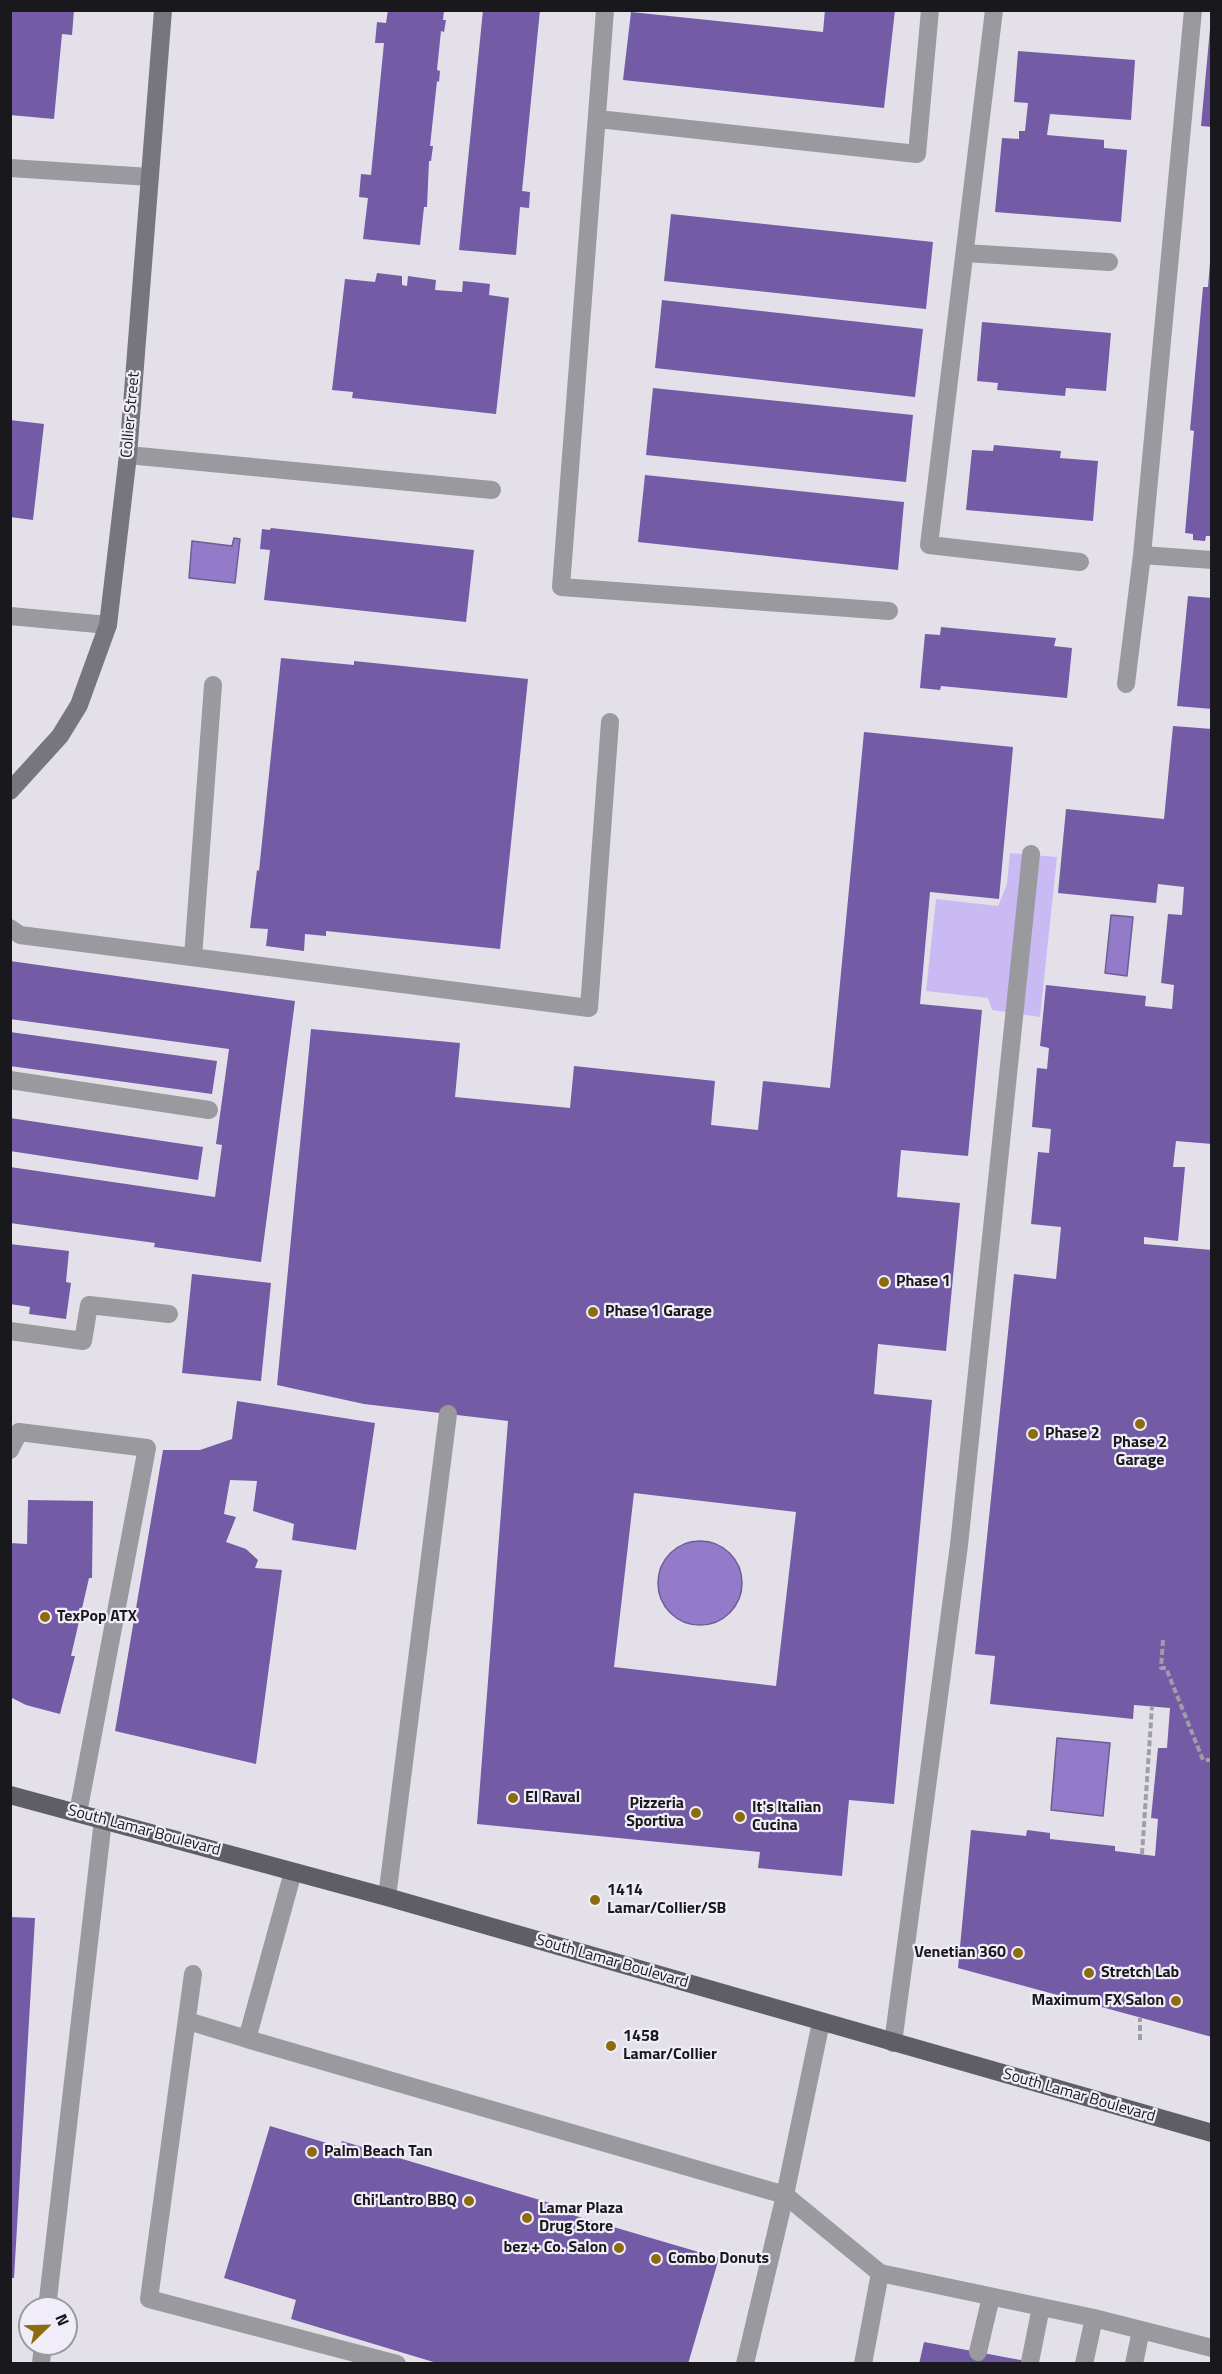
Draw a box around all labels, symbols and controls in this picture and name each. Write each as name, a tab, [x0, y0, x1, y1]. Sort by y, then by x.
street label: Collier Street	[118, 371, 144, 459]
place label: Phase 1	[896, 1272, 951, 1292]
marker: Phase 1	[877, 1275, 891, 1289]
place label: Phase 1 Garage	[605, 1302, 712, 1322]
marker: Phase 1 Garage	[586, 1305, 600, 1319]
marker: Phase 2 Garage	[1133, 1417, 1147, 1431]
place label: Phase 2	[1045, 1424, 1100, 1444]
marker: Phase 2	[1026, 1427, 1040, 1441]
place label: Phase 2 Garage	[1113, 1433, 1167, 1471]
place label: TexPop ATX	[57, 1607, 137, 1627]
marker: TexPop ATX	[38, 1610, 52, 1624]
place label: El Raval	[525, 1788, 580, 1808]
marker: El Raval	[506, 1791, 520, 1805]
place label: Pizzeria Sportiva	[626, 1794, 684, 1832]
place label: It's Italian Cucina	[752, 1798, 821, 1836]
street label: South Lamar Boulevard	[66, 1801, 222, 1861]
marker: Pizzeria Sportiva	[689, 1806, 703, 1820]
marker: It's Italian Cucina	[733, 1810, 747, 1824]
place label: 1414 Lamar/Collier/SB	[607, 1881, 726, 1919]
marker: 1414 Lamar/Collier/SB	[588, 1893, 602, 1907]
street label: South Lamar Boulevard	[534, 1931, 690, 1993]
place label: Venetian 360	[914, 1943, 1006, 1963]
marker: Venetian 360	[1011, 1946, 1025, 1960]
place label: Stretch Lab	[1101, 1963, 1179, 1983]
marker: Stretch Lab	[1082, 1966, 1096, 1980]
place label: Maximum FX Salon	[1031, 1991, 1164, 2011]
marker: Maximum FX Salon	[1169, 1994, 1183, 2008]
place label: 1458 Lamar/Collier	[623, 2027, 717, 2065]
marker: 1458 Lamar/Collier	[604, 2039, 618, 2053]
street label: South Lamar Boulevard	[1001, 2065, 1157, 2127]
place label: Palm Beach Tan	[324, 2142, 433, 2162]
marker: Palm Beach Tan	[305, 2145, 319, 2159]
place label: Chi'Lantro BBQ	[353, 2191, 457, 2211]
marker: Chi'Lantro BBQ	[462, 2194, 476, 2208]
place label: Lamar Plaza Drug Store	[539, 2199, 623, 2237]
marker: Lamar Plaza Drug Store	[520, 2211, 534, 2225]
place label: bez + Co. Salon	[504, 2238, 607, 2258]
marker: bez + Co. Salon	[612, 2241, 626, 2255]
place label: Combo Donuts	[668, 2249, 769, 2269]
marker: Combo Donuts	[649, 2252, 663, 2266]
north arrow	[18, 2296, 78, 2356]
text: N	[50, 2310, 76, 2330]

